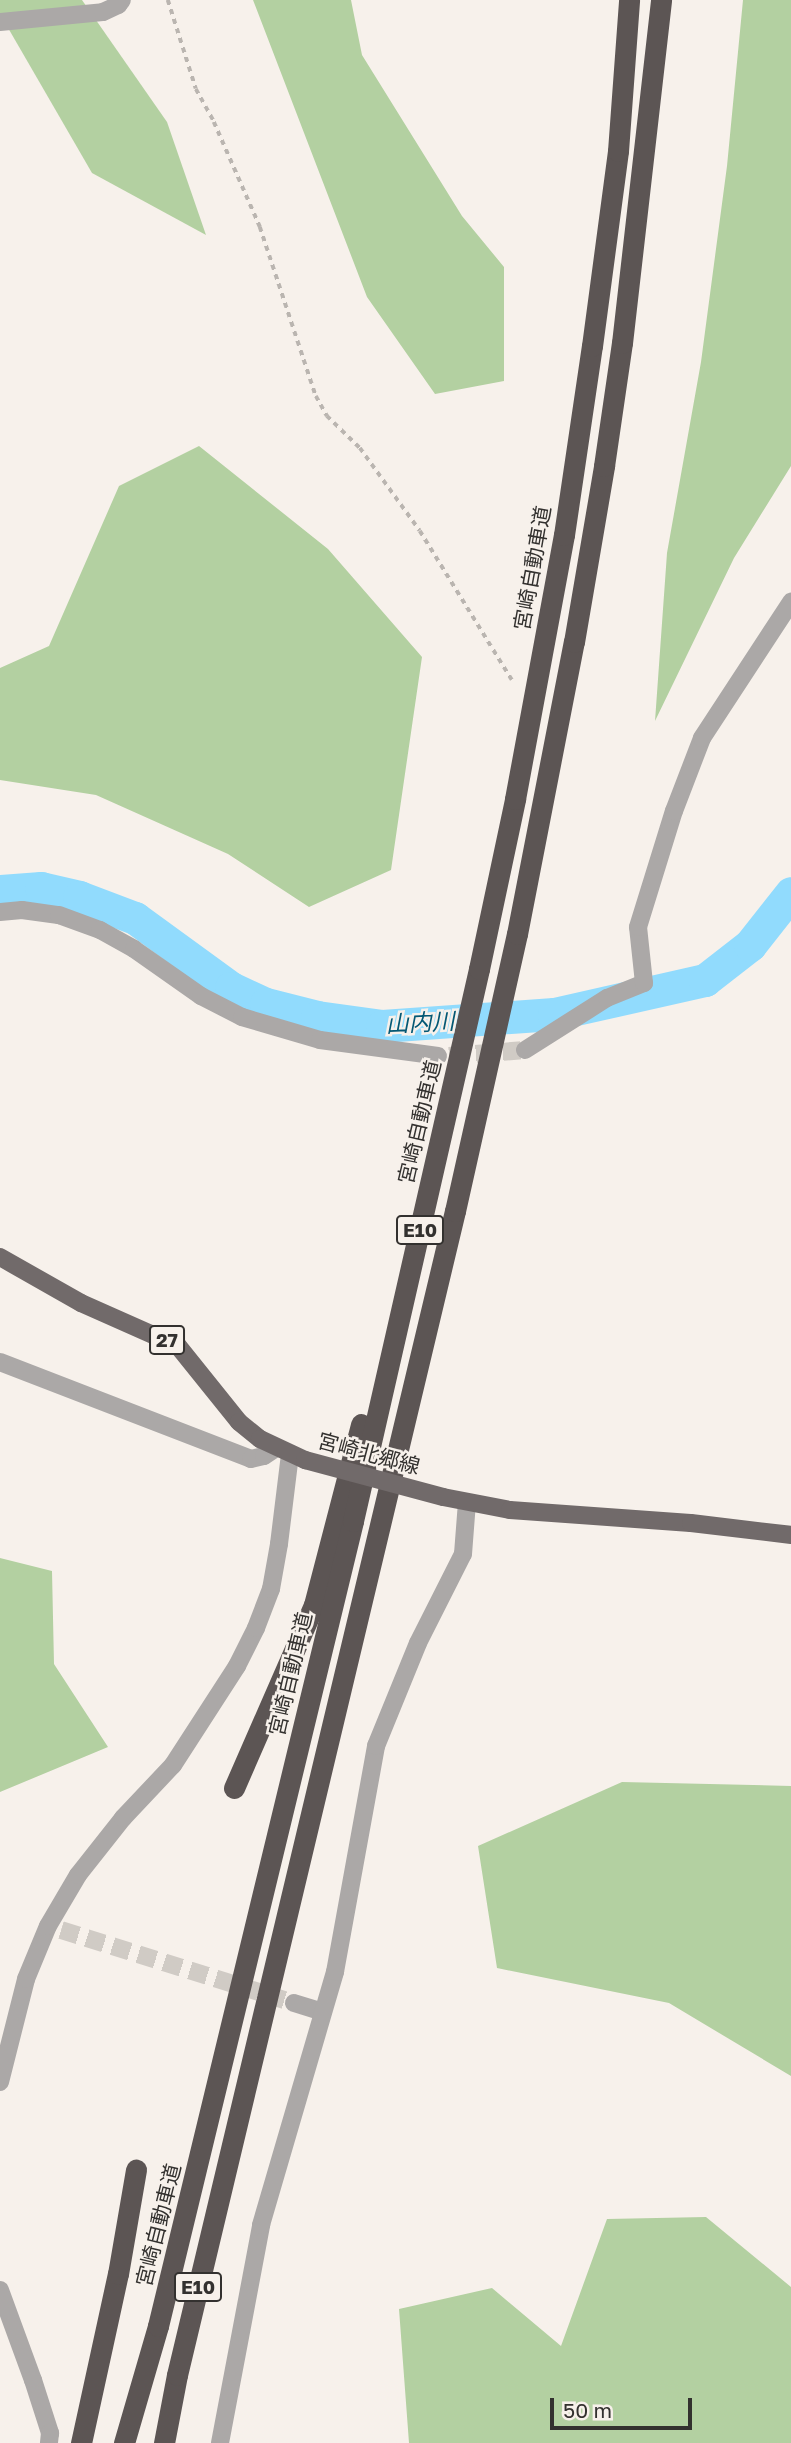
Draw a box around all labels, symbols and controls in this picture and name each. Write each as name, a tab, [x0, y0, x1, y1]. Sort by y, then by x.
street label: 宮崎自動車道	[509, 504, 555, 632]
water label: 山内川	[385, 1006, 455, 1038]
street label: 宮崎自動車道	[393, 1058, 445, 1186]
road number: E10	[396, 1214, 444, 1246]
road number: 27	[148, 1324, 186, 1356]
street label: 宮崎北郷線	[315, 1427, 423, 1479]
street label: 宮崎自動車道	[264, 1610, 316, 1738]
street label: 宮崎自動車道	[131, 2161, 185, 2289]
road number: E10	[174, 2272, 222, 2302]
scale bar	[553, 2384, 695, 2428]
text: 50 m	[563, 2397, 612, 2423]

